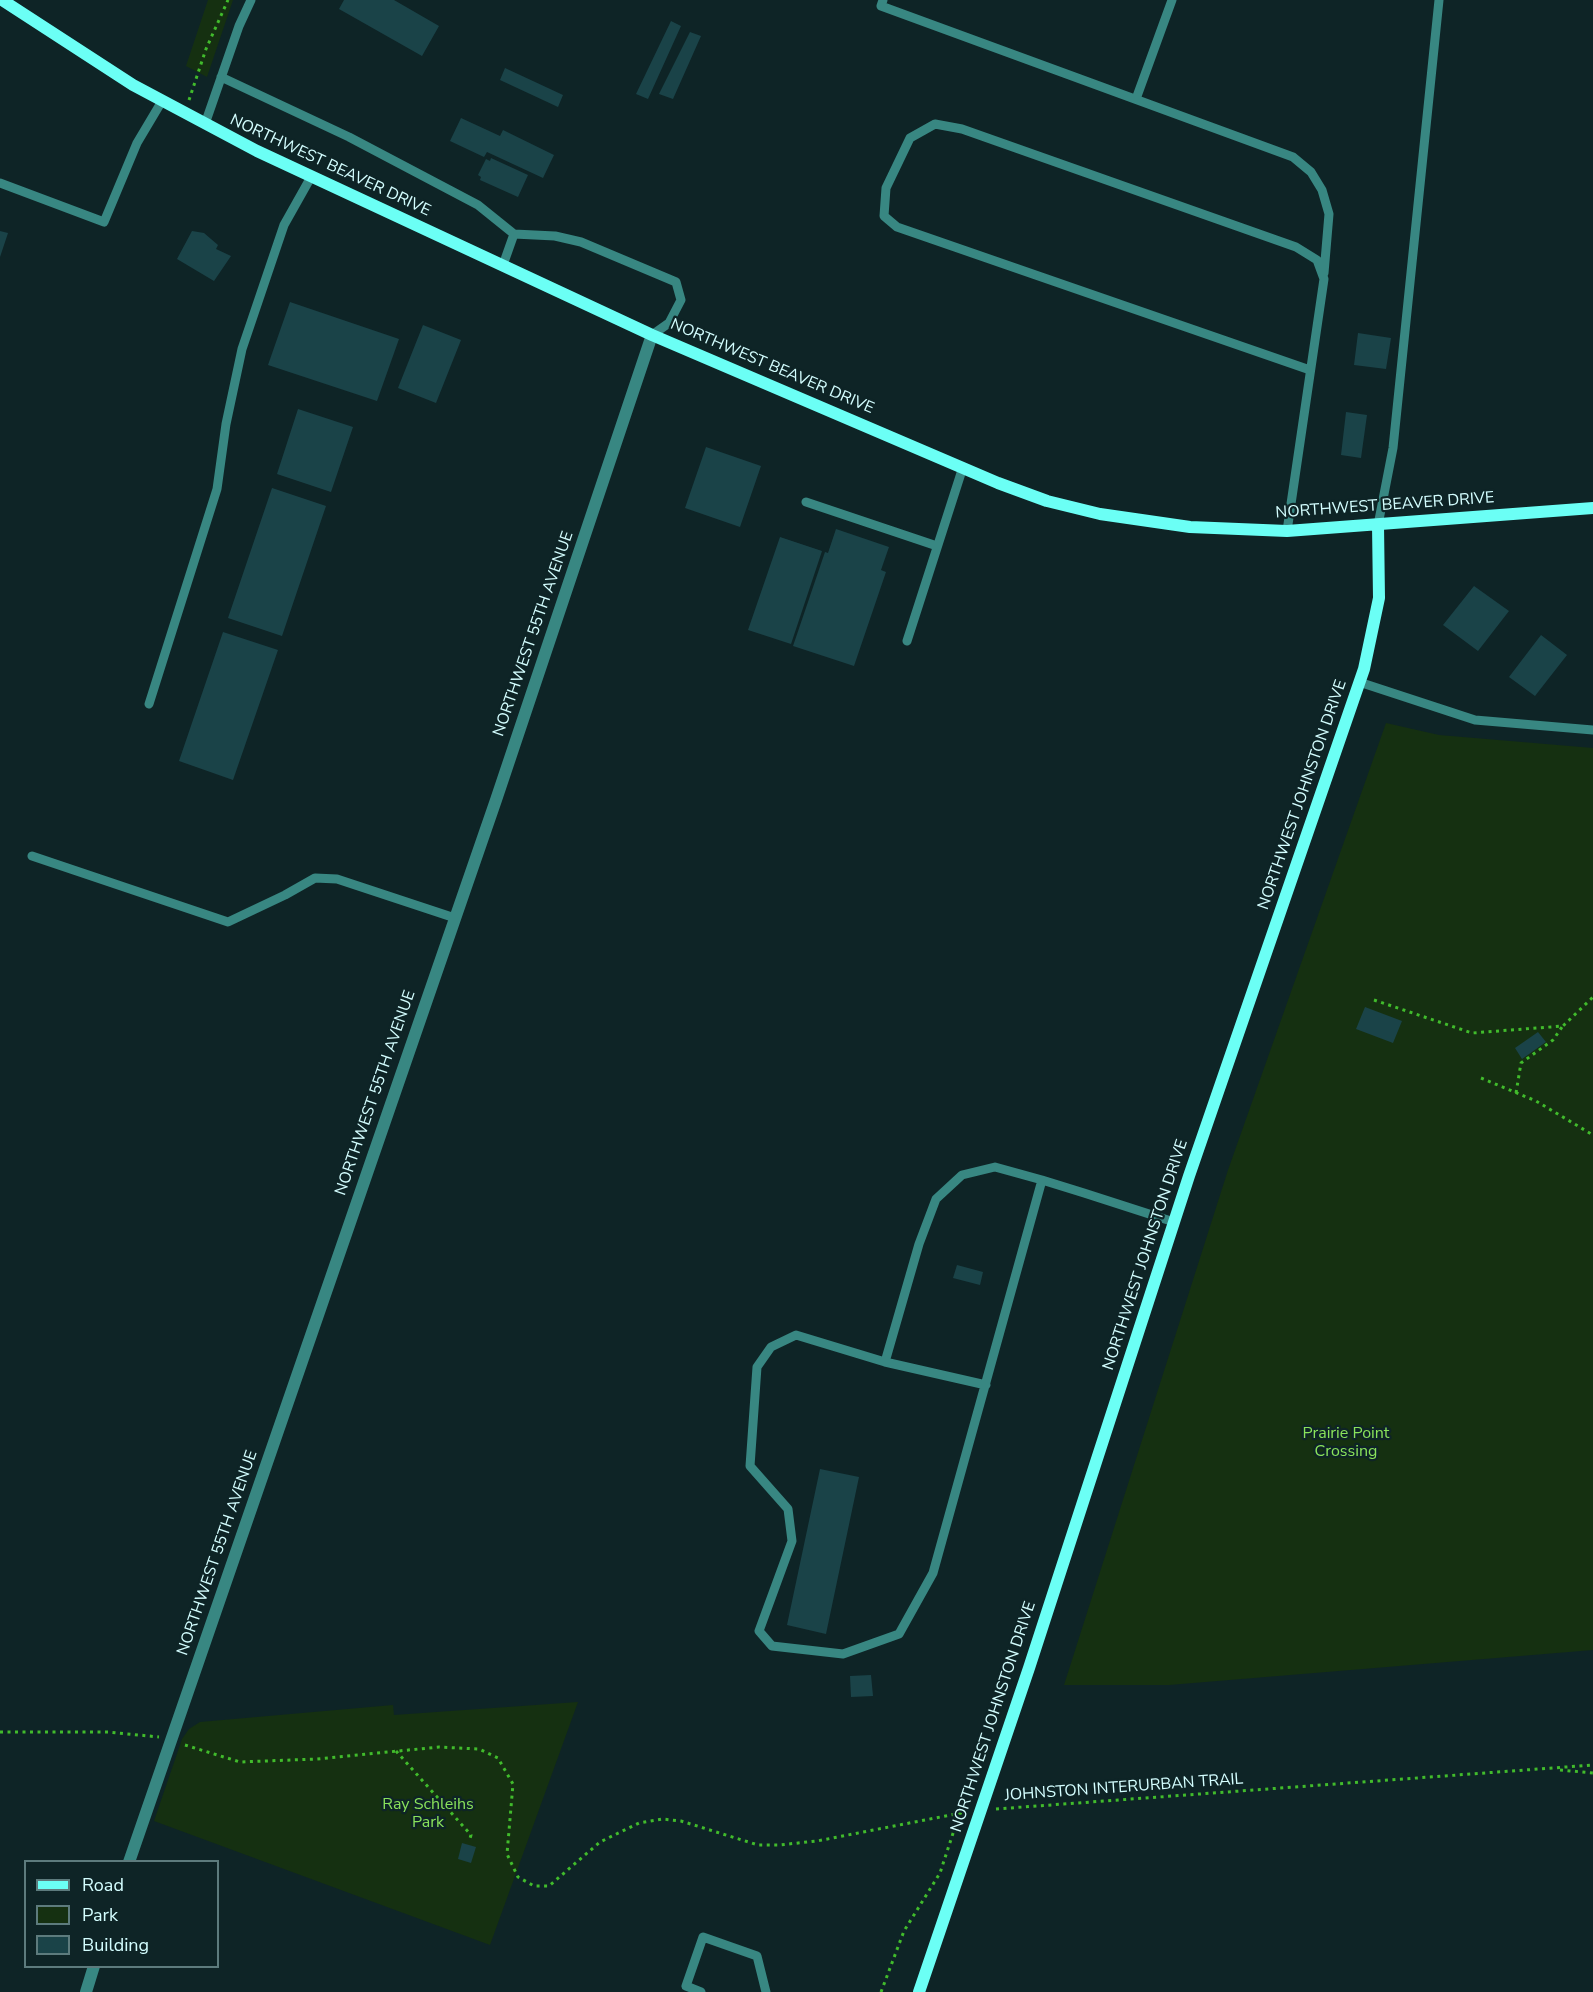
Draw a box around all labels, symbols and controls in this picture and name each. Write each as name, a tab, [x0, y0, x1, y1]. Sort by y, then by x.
street label: NORTHWEST BEAVER DRIVE	[227, 111, 433, 221]
street label: NORTHWEST BEAVER DRIVE	[667, 315, 877, 419]
street label: NORTHWEST BEAVER DRIVE	[1275, 489, 1495, 523]
street label: NORTHWEST 55TH AVENUE	[490, 529, 578, 739]
street label: NORTHWEST JOHNSTON DRIVE	[1255, 678, 1351, 912]
street label: NORTHWEST 55TH AVENUE	[332, 988, 420, 1198]
street label: NORTHWEST JOHNSTON DRIVE	[1100, 1137, 1192, 1373]
park label: Prairie Point Crossing	[1303, 1424, 1389, 1462]
street label: NORTHWEST 55TH AVENUE	[174, 1448, 262, 1658]
street label: NORTHWEST JOHNSTON DRIVE	[948, 1599, 1040, 1835]
street label: JOHNSTON INTERURBAN TRAIL	[1004, 1770, 1244, 1806]
park label: Ray Schleihs Park	[382, 1795, 474, 1833]
legend	[24, 1860, 219, 1968]
text: Road	[82, 1873, 124, 1897]
text: Park	[82, 1903, 118, 1927]
text: Building	[82, 1933, 149, 1957]

